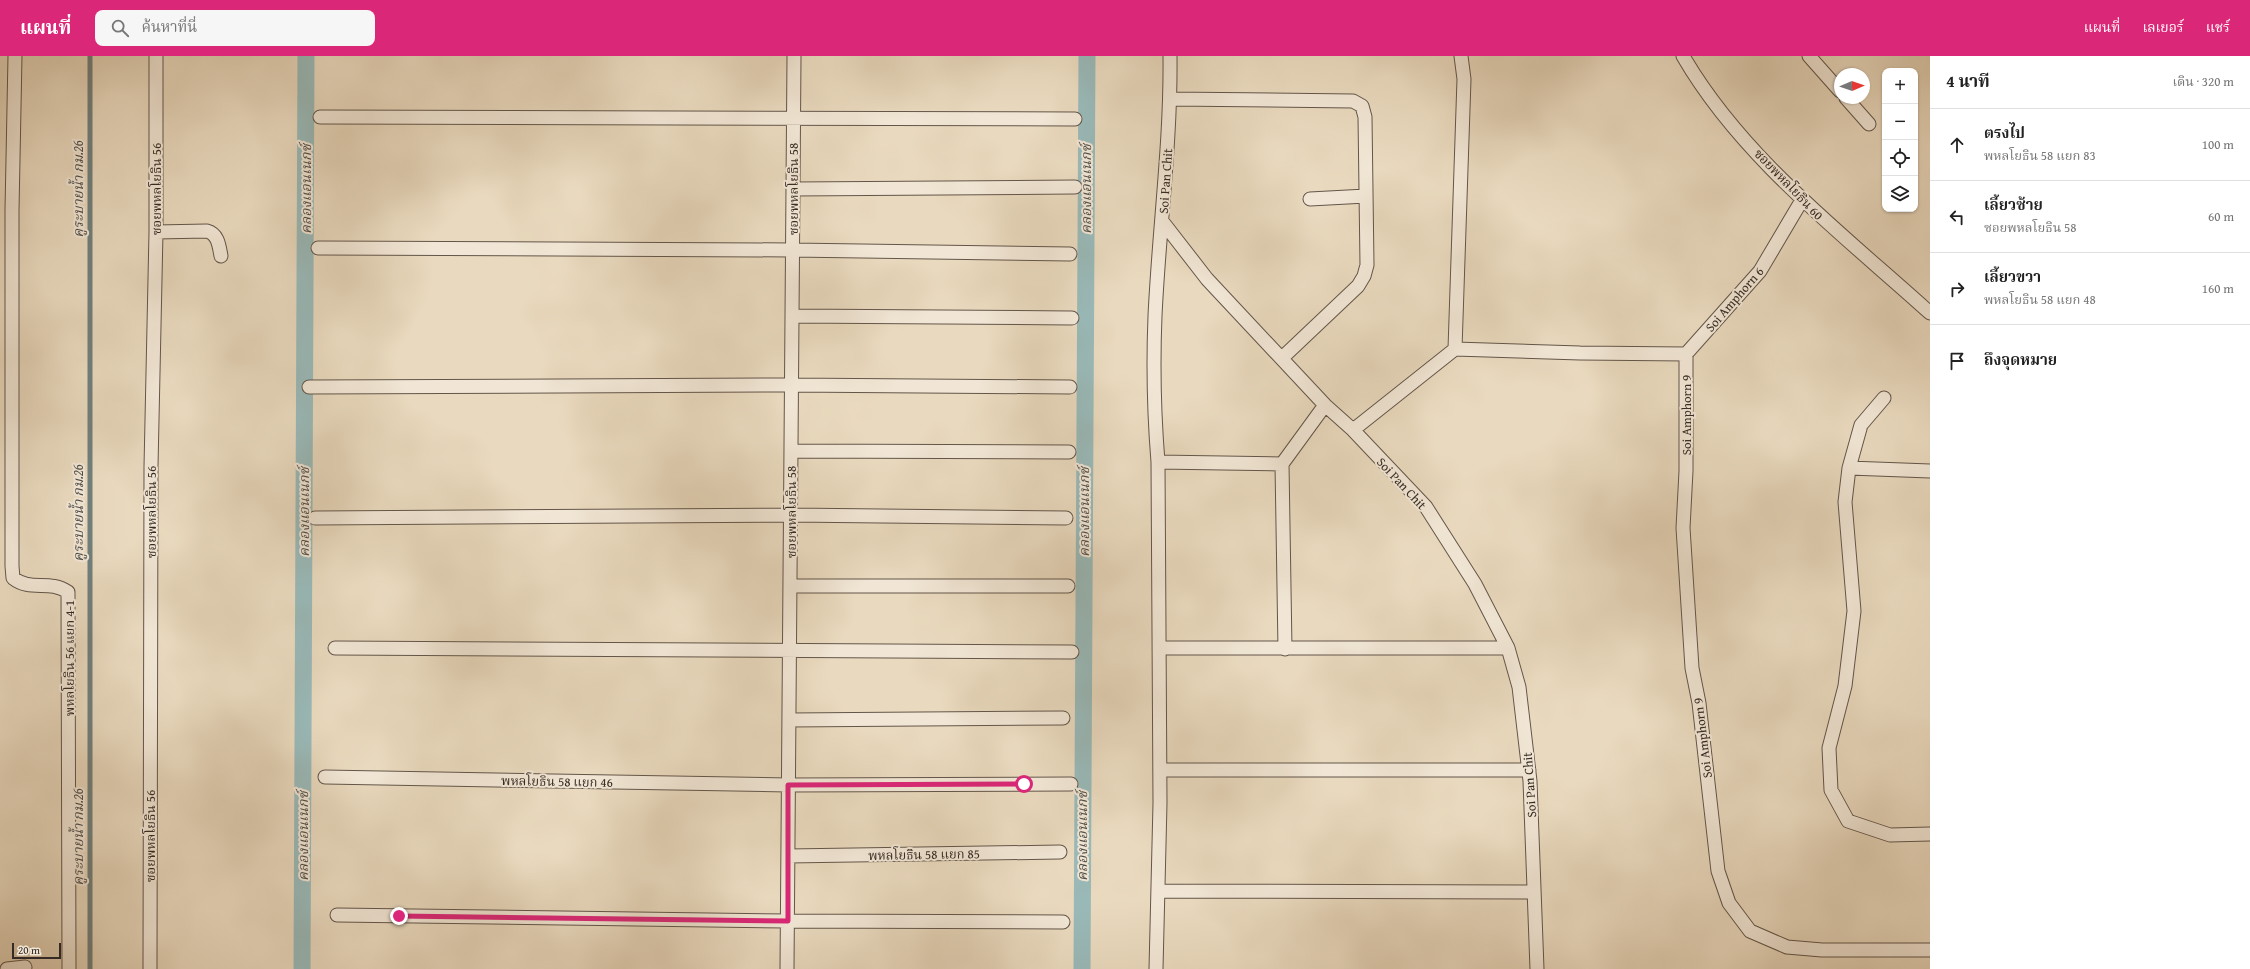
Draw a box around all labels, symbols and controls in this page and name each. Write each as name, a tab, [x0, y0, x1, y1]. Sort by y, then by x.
search box	[95, 10, 375, 46]
text: แผนที่	[20, 13, 71, 41]
text: ค้นหาที่นี่	[141, 16, 197, 37]
icon: search	[109, 17, 131, 39]
text: แผนที่	[2084, 17, 2120, 37]
text: เลเยอร์	[2142, 17, 2184, 37]
text: แชร์	[2206, 17, 2230, 37]
north arrow	[1834, 68, 1870, 104]
map controls	[1882, 68, 1918, 212]
button: +	[1882, 68, 1918, 104]
text: 4 นาที	[1946, 68, 1990, 93]
text: เดิน · 320 m	[2173, 72, 2234, 91]
button: −	[1882, 104, 1918, 140]
text: ตรงไป	[1984, 122, 2025, 143]
icon: ahead	[1946, 134, 1968, 156]
text: 100 m	[2202, 135, 2234, 154]
water label: คูระบายน้ำ กม.26	[68, 140, 88, 238]
button: locate	[1882, 140, 1918, 176]
water label: คลองแอนเนกซ์	[296, 141, 316, 234]
water label: คลองแอนเนกซ์	[1076, 141, 1096, 234]
street label: ซอยพหลโยธิน 56	[147, 143, 166, 235]
street label: ซอยพหลโยธิน 58	[784, 143, 803, 235]
street label: ซอยพหลโยธิน 60	[1750, 144, 1828, 224]
text: พหลโยธิน 58 แยก 83	[1984, 146, 2096, 165]
street label: Soi Pan Chit	[1154, 147, 1177, 214]
button: layers	[1882, 176, 1918, 212]
text: เลี้ยวซ้าย	[1984, 194, 2043, 215]
icon: left	[1946, 206, 1968, 228]
text: 60 m	[2208, 207, 2234, 226]
text: ซอยพหลโยธิน 58	[1984, 218, 2077, 237]
street label: Soi Amphorn 6	[1701, 263, 1768, 336]
text: เลี้ยวขวา	[1984, 266, 2041, 287]
icon: right	[1946, 278, 1968, 300]
text: 160 m	[2202, 279, 2234, 298]
text: พหลโยธิน 58 แยก 48	[1984, 290, 2096, 309]
text: ถึงจุดหมาย	[1984, 349, 2057, 370]
icon: arrive	[1946, 350, 1968, 372]
street label: Soi Amphorn 9	[1677, 375, 1696, 455]
street label: Soi Pan Chit	[1372, 453, 1431, 514]
water label: คูระบายน้ำ กม.26	[68, 464, 88, 562]
water label: คลองแอนเนกซ์	[294, 464, 314, 557]
water label: คลองแอนเนกซ์	[1074, 464, 1094, 557]
street label: ซอยพหลโยธิน 56	[142, 466, 161, 558]
street label: ซอยพหลโยธิน 58	[782, 466, 801, 558]
street label: พหลโยธิน 56 แยก 4-1	[60, 600, 79, 716]
street label: Soi Amphorn 9	[1688, 697, 1717, 779]
street label: Soi Pan Chit	[1518, 751, 1541, 818]
street label: พหลโยธิน 58 แยก 46	[501, 771, 613, 792]
route start	[1015, 775, 1033, 793]
water label: คูระบายน้ำ กม.26	[68, 788, 88, 886]
water label: คลองแอนเนกซ์	[293, 788, 313, 881]
water label: คลองแอนเนกซ์	[1072, 788, 1092, 881]
street label: ซอยพหลโยธิน 56	[141, 790, 160, 882]
street label: พหลโยธิน 58 แยก 85	[868, 844, 980, 865]
route end	[390, 907, 408, 925]
scale bar	[12, 941, 61, 960]
text: 20 m	[18, 942, 40, 958]

